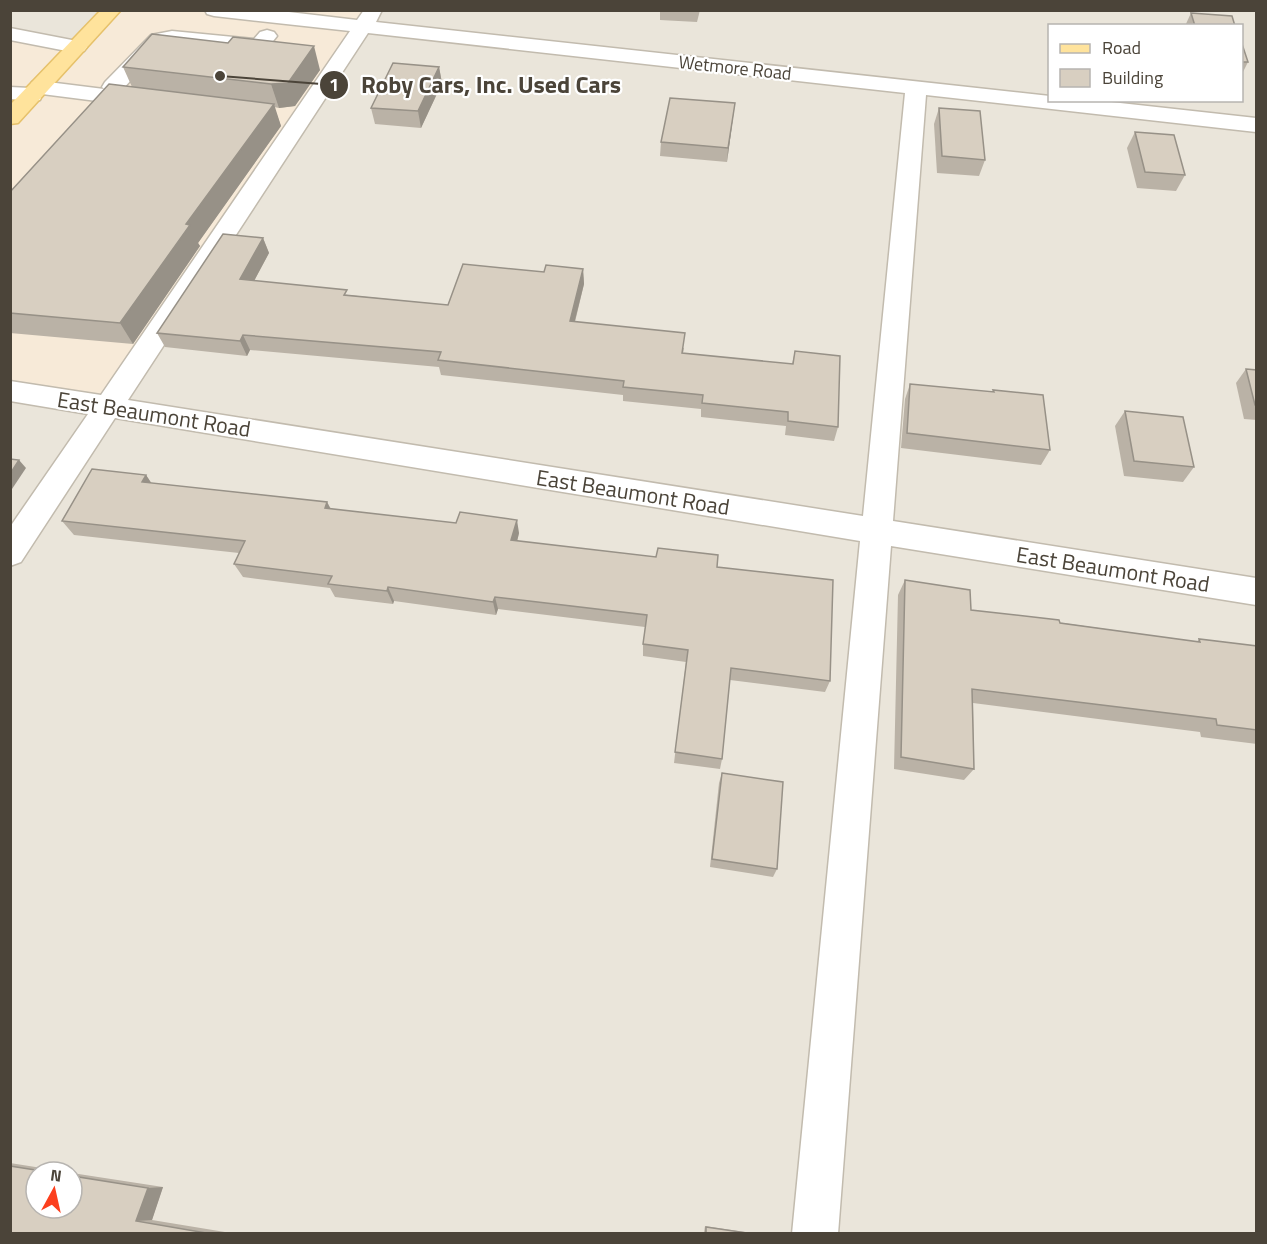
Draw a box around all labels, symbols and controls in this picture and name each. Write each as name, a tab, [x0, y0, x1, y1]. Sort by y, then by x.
legend	[1048, 24, 1243, 102]
text: Road	[1102, 34, 1141, 61]
street label: Wetmore Road	[677, 48, 793, 87]
callout: Roby Cars, Inc. Used Cars	[319, 64, 633, 106]
text: Building	[1102, 64, 1163, 91]
text: Roby Cars, Inc. Used Cars	[361, 66, 621, 102]
text: 1	[329, 71, 339, 98]
street label: East Beaumont Road	[55, 382, 253, 446]
street label: East Beaumont Road	[534, 460, 732, 524]
street label: East Beaumont Road	[1014, 537, 1212, 601]
north arrow	[24, 1160, 84, 1220]
text: N	[49, 1162, 63, 1188]

